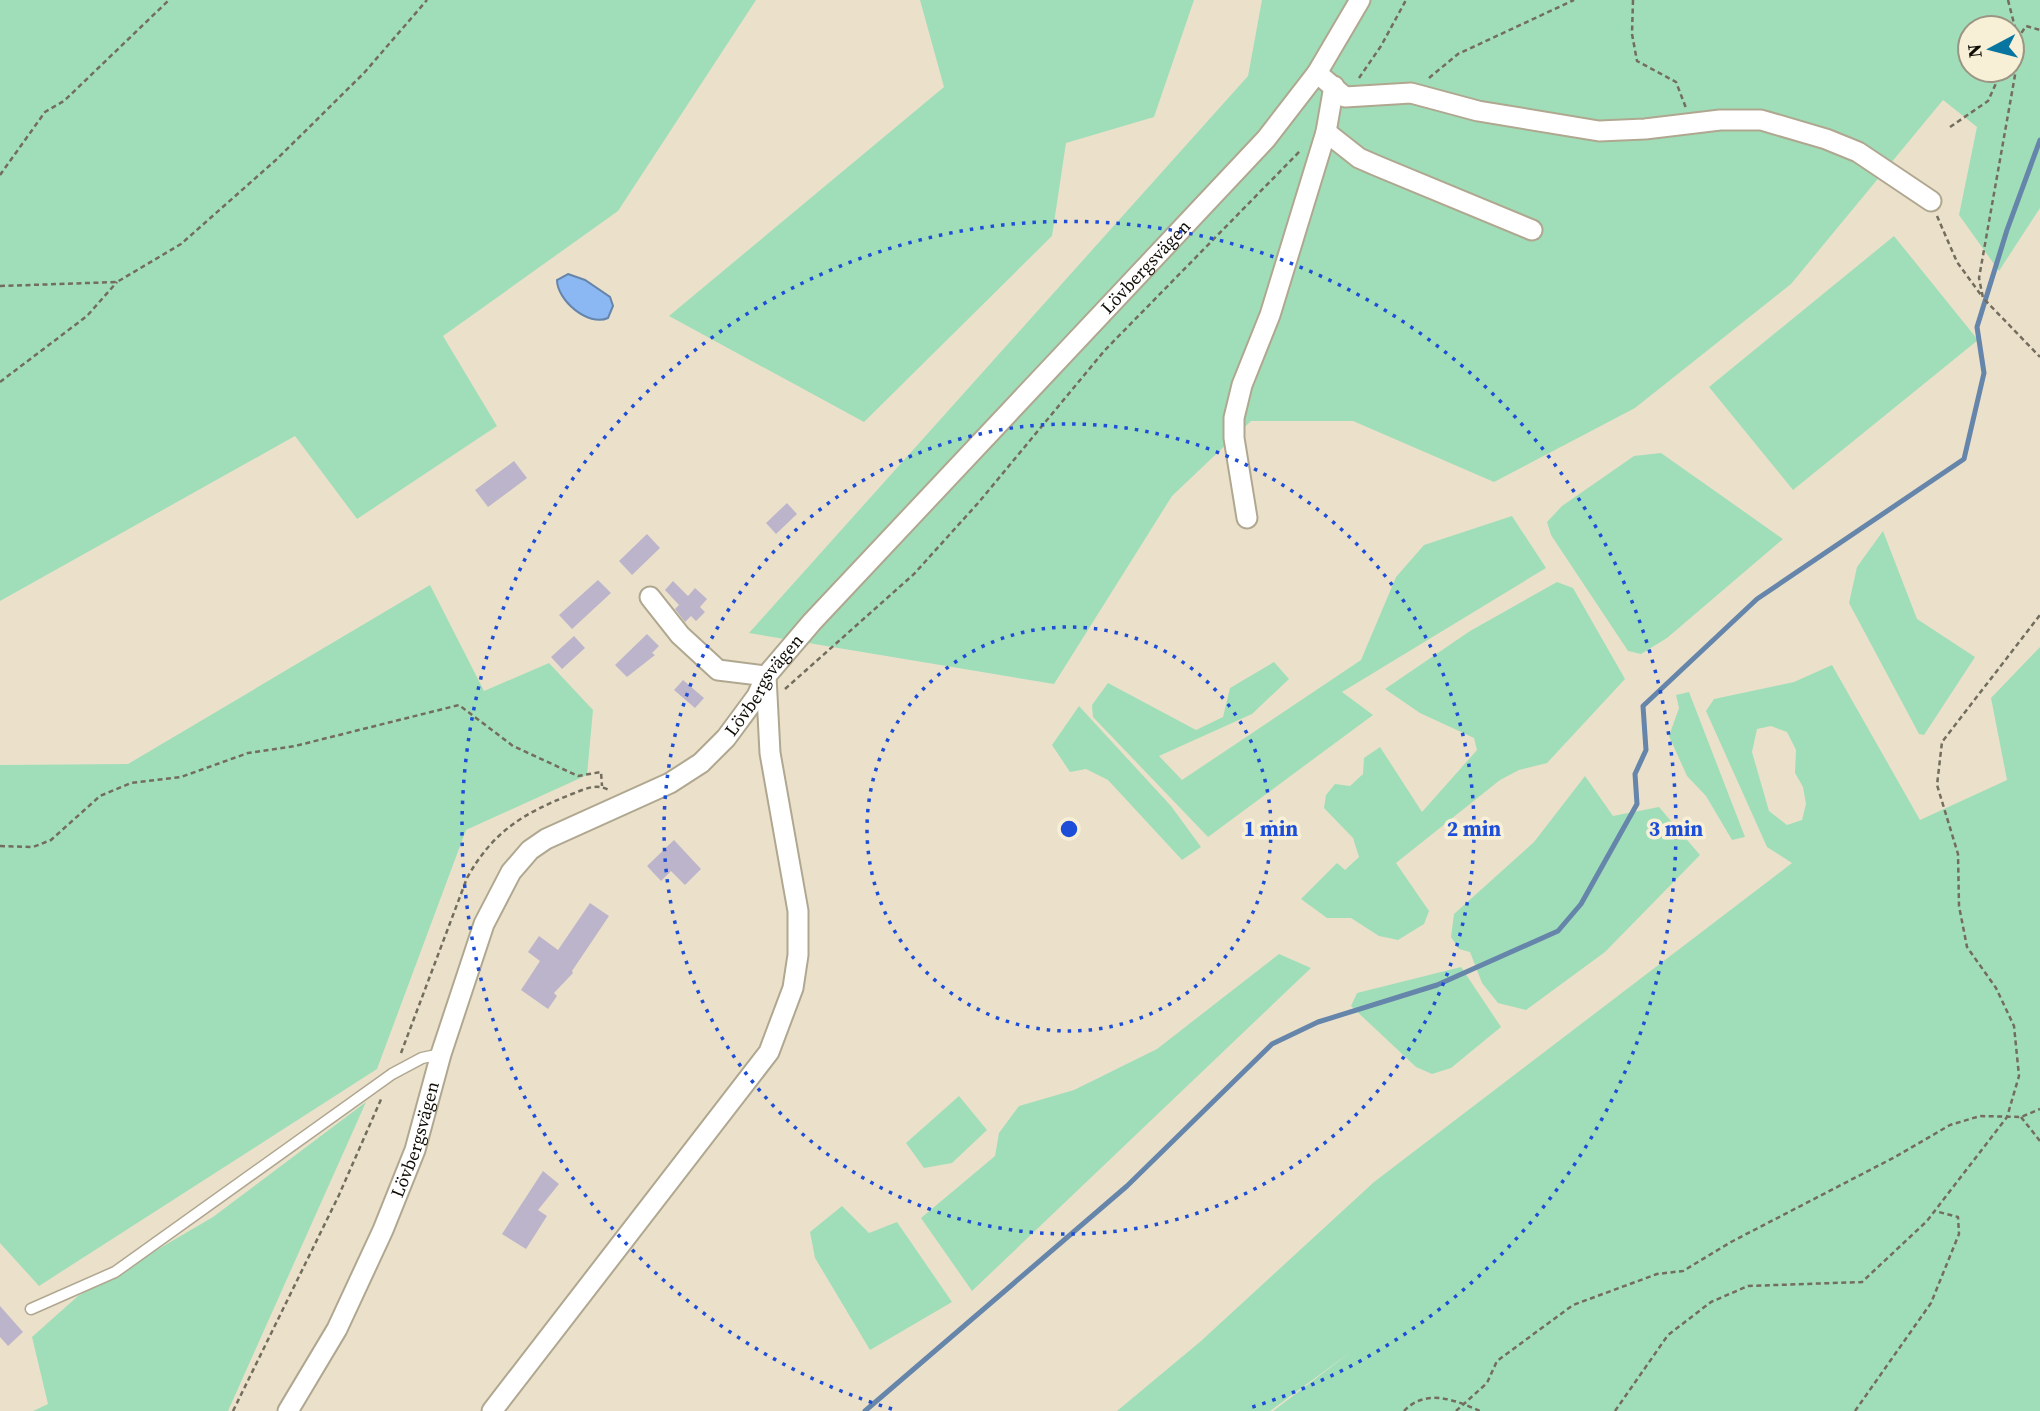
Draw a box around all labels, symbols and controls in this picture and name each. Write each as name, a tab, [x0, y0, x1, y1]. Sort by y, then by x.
north arrow	[1956, 14, 2026, 84]
text: N	[1960, 42, 1988, 60]
street label: Lövbergsvägen	[1095, 214, 1196, 319]
street label: Lövbergsvägen	[719, 628, 809, 741]
text: 1 min	[1244, 814, 1298, 843]
text: 2 min	[1447, 814, 1501, 843]
text: 3 min	[1649, 814, 1703, 843]
centre of rings	[1057, 817, 1081, 841]
street label: Lövbergsvägen	[384, 1079, 445, 1201]

